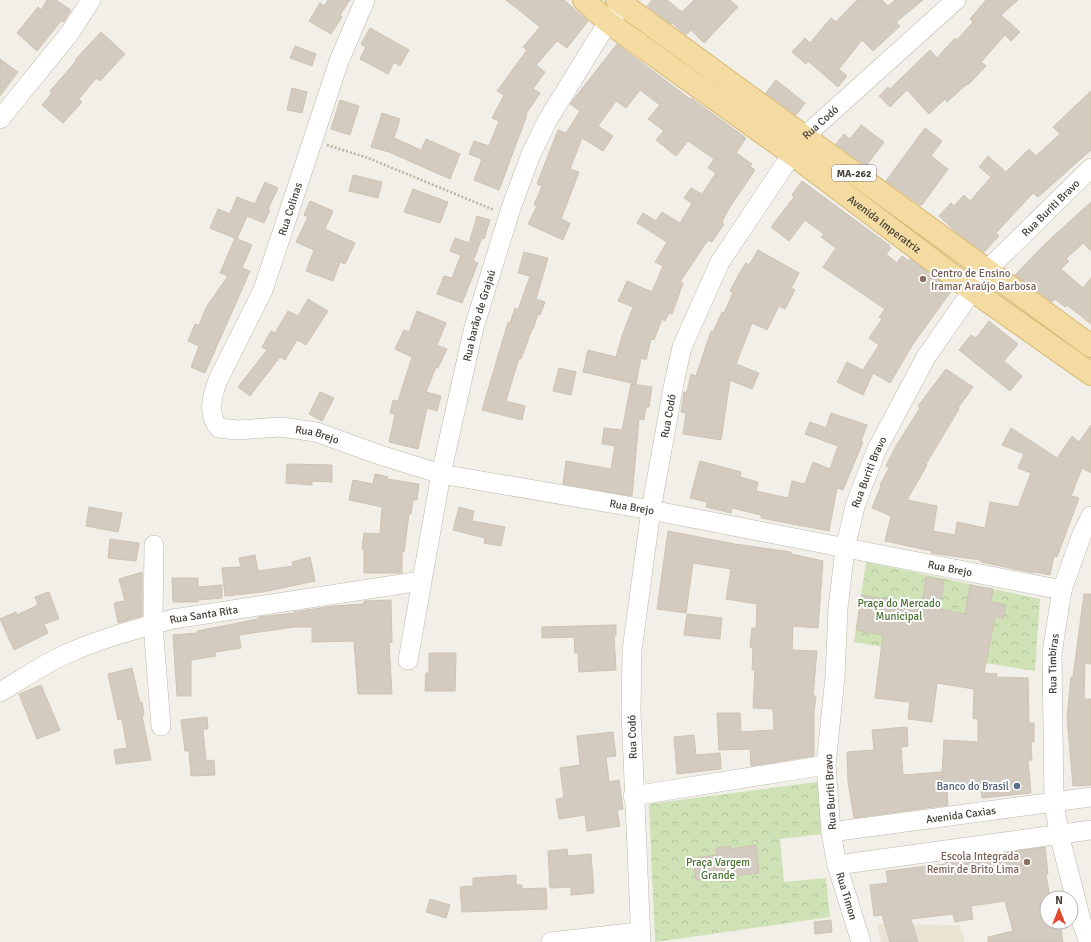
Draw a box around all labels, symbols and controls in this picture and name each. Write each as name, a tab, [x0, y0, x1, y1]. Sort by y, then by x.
street label: Rua Codó	[800, 103, 842, 142]
road number: MA-262	[832, 165, 876, 181]
street label: Rua Buriti Bravo	[1019, 177, 1083, 239]
street label: Rua Colinas	[276, 181, 305, 237]
street label: Avenida Imperatriz	[845, 192, 924, 256]
place label: Centro de Ensino Iramar Araújo Barbosa	[931, 267, 1037, 293]
street label: Rua barão de Grajaú	[461, 268, 498, 363]
marker: Centro de Ensino Iramar Araújo Barbosa	[918, 274, 928, 284]
street label: Rua Codó	[658, 393, 679, 439]
street label: Rua Brejo	[294, 423, 341, 447]
street label: Rua Buriti Bravo	[849, 434, 890, 510]
street label: Rua Brejo	[609, 497, 656, 518]
street label: Rua Brejo	[927, 558, 974, 579]
park label: Praça do Mercado Municipal	[857, 597, 941, 623]
street label: Rua Santa Rita	[168, 603, 239, 627]
street label: Rua Timbiras	[1046, 632, 1062, 694]
street label: Rua Codó	[625, 714, 640, 759]
street label: Rua Buriti Bravo	[822, 753, 839, 830]
place label: Banco do Brasil	[936, 780, 1009, 793]
marker: Banco do Brasil	[1012, 781, 1022, 791]
street label: Avenida Caxias	[925, 804, 997, 826]
place label: Escola Integrada Remir de Brito Lima	[927, 850, 1019, 876]
park label: Praça Vargem Grande	[686, 856, 750, 882]
marker: Escola Integrada Remir de Brito Lima	[1022, 857, 1032, 867]
street label: Rua Timon	[833, 871, 860, 922]
north arrow	[1039, 890, 1079, 930]
text: N	[1055, 894, 1063, 907]

